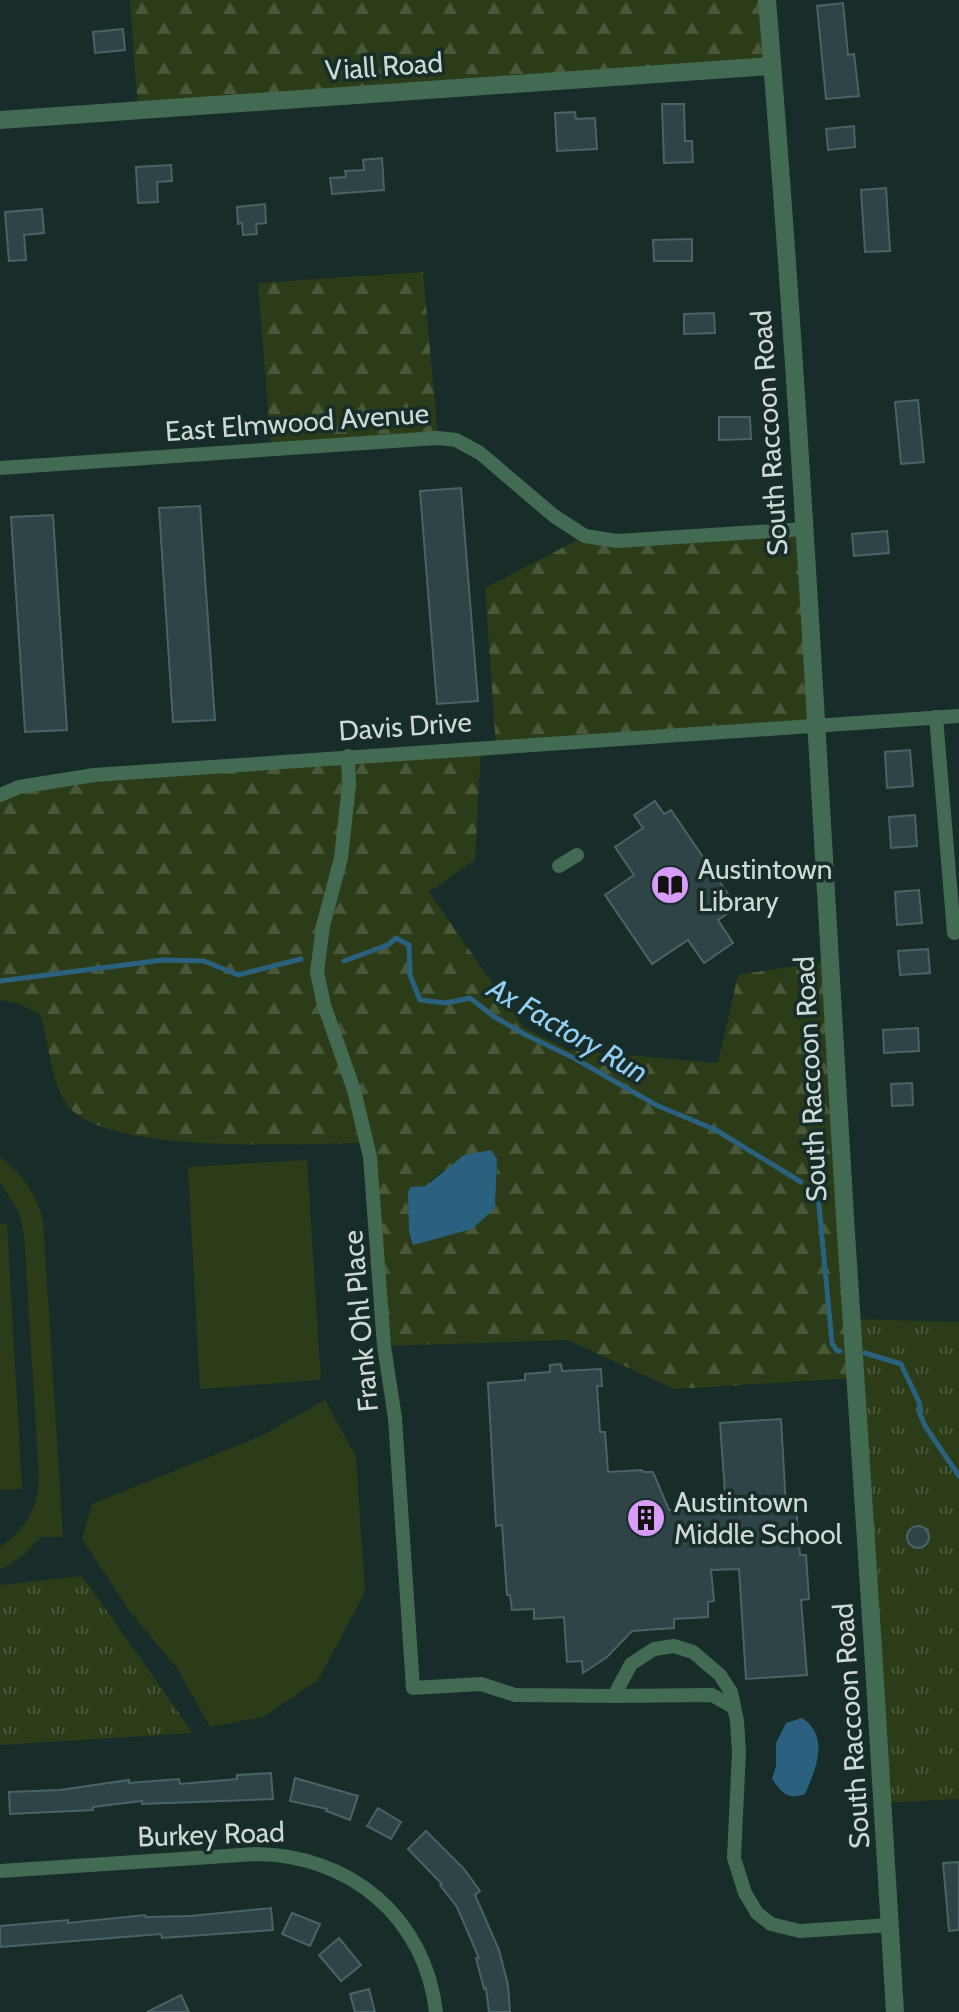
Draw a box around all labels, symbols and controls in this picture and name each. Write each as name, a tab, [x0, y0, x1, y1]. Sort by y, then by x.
street label: Viall Road	[324, 45, 444, 87]
street label: South Raccoon Road	[743, 309, 795, 557]
street label: East Elmwood Avenue	[164, 396, 430, 448]
street label: Davis Drive	[337, 704, 473, 748]
place label: Austintown Library	[698, 852, 833, 918]
library icon: Austintown Library	[649, 864, 691, 906]
street label: South Raccoon Road	[787, 955, 833, 1203]
water label: Ax Factory Run	[480, 968, 655, 1091]
street label: Frank Ohl Place	[335, 1229, 385, 1413]
place label: Austintown Middle School	[674, 1485, 843, 1551]
building icon: Austintown Middle School	[625, 1497, 667, 1539]
street label: South Raccoon Road	[825, 1602, 877, 1850]
street label: Burkey Road	[137, 1814, 285, 1854]

